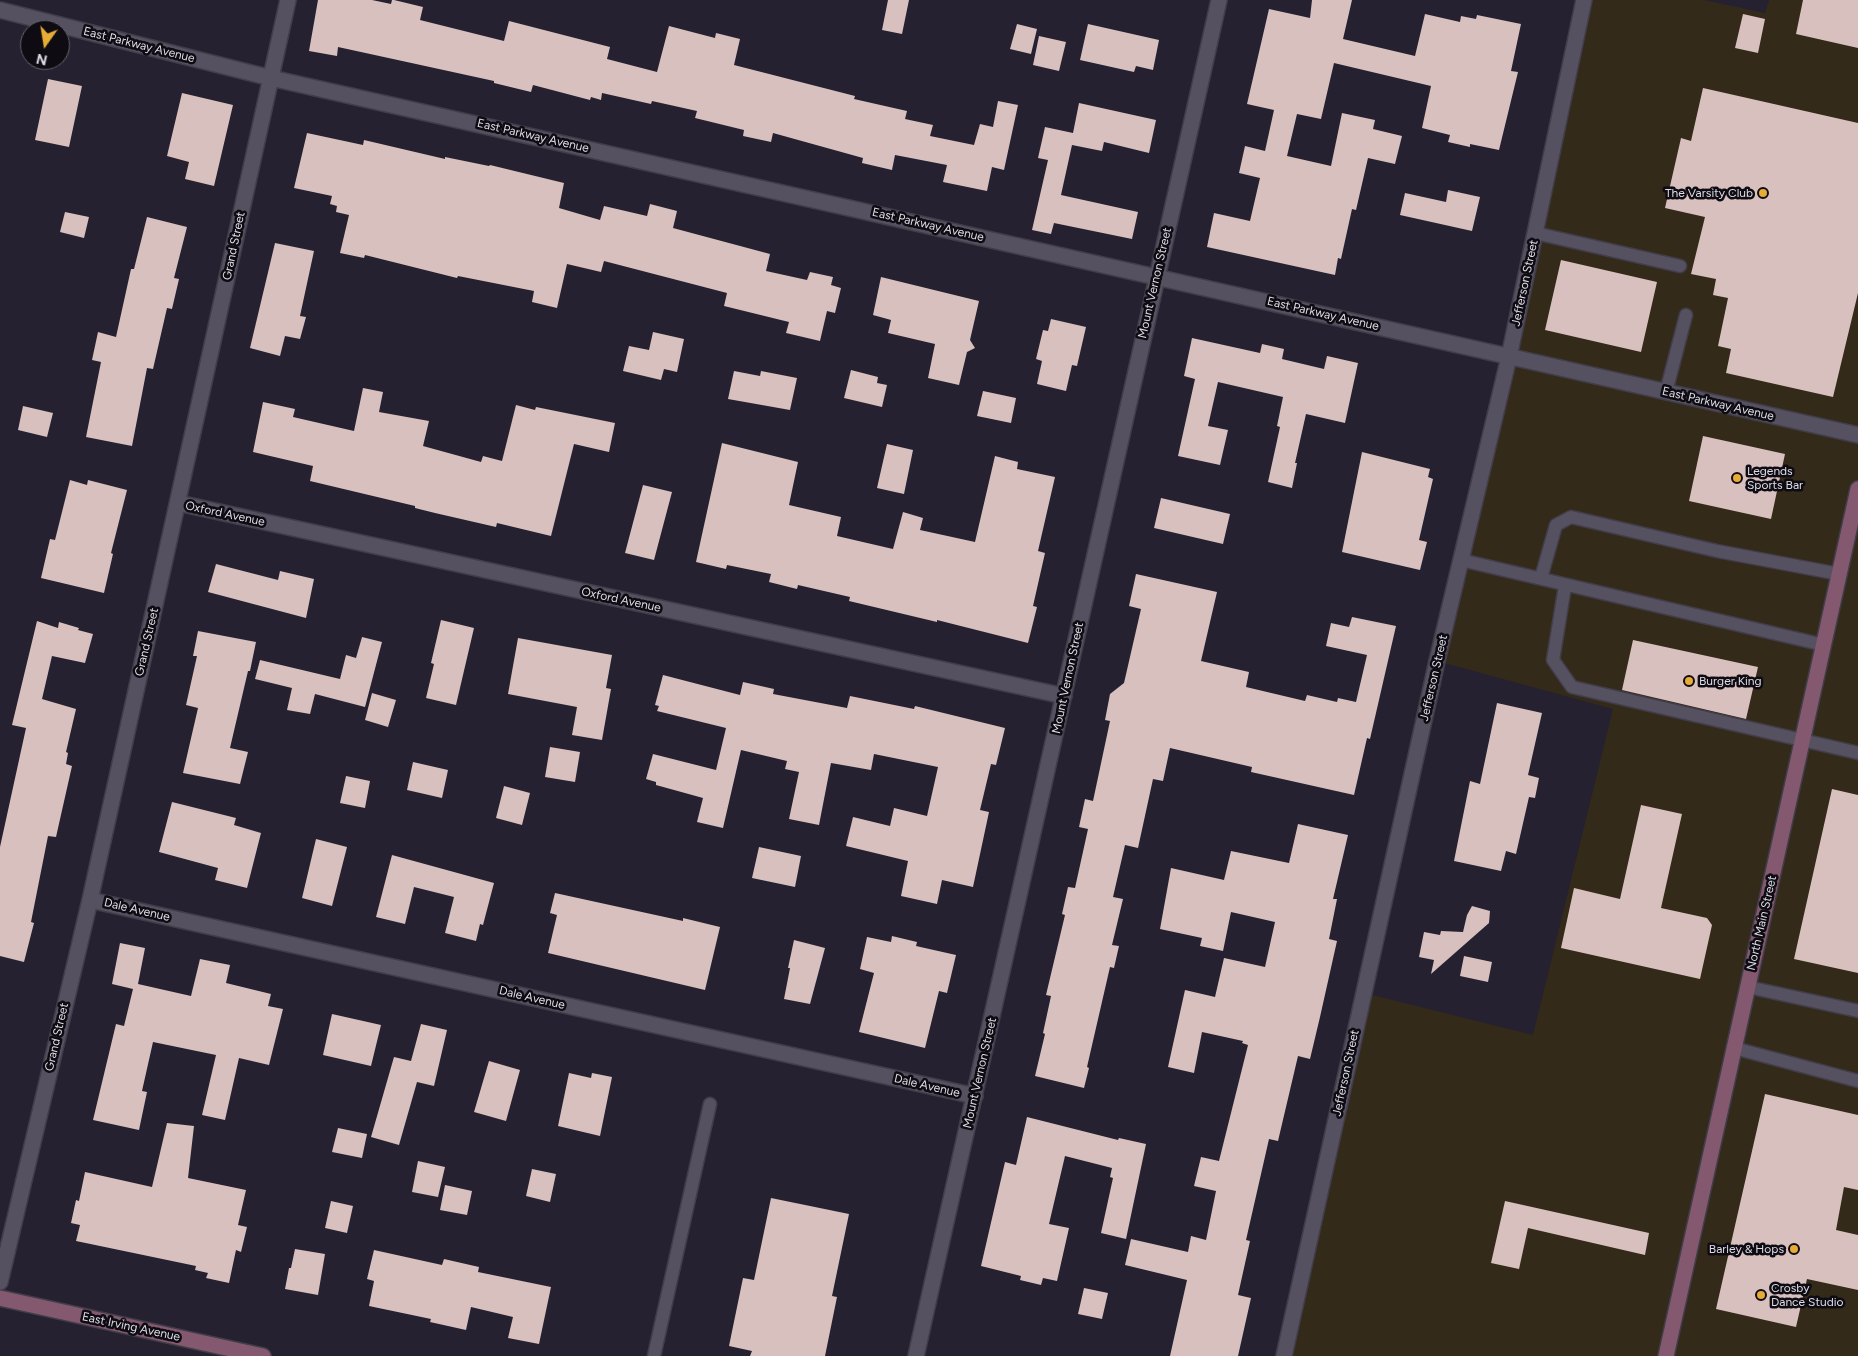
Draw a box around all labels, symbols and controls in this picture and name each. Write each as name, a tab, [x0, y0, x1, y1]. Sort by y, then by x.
north arrow	[20, 20, 70, 70]
street label: East Parkway Avenue	[82, 24, 196, 66]
text: N	[35, 50, 49, 69]
street label: East Parkway Avenue	[476, 116, 590, 156]
place label: The Varsity Club	[1665, 186, 1753, 200]
marker: The Varsity Club	[1757, 187, 1769, 199]
street label: East Parkway Avenue	[871, 205, 985, 245]
street label: Grand Street	[220, 210, 248, 282]
street label: Mount Vernon Street	[1135, 226, 1175, 340]
street label: Jefferson Street	[1509, 238, 1541, 328]
street label: East Parkway Avenue	[1266, 294, 1380, 334]
street label: East Parkway Avenue	[1661, 384, 1775, 424]
place label: Legends Sports Bar	[1747, 464, 1803, 492]
marker: Legends Sports Bar	[1731, 472, 1743, 484]
street label: Oxford Avenue	[184, 499, 266, 529]
street label: Oxford Avenue	[580, 585, 662, 615]
street label: Grand Street	[132, 606, 162, 678]
street label: Mount Vernon Street	[1049, 621, 1087, 735]
street label: Jefferson Street	[1417, 634, 1451, 722]
place label: Burger King	[1699, 674, 1762, 688]
marker: Burger King	[1683, 675, 1695, 687]
street label: North Main Street	[1744, 874, 1780, 972]
street label: Dale Avenue	[103, 895, 171, 925]
street label: Dale Avenue	[498, 983, 566, 1013]
street label: Grand Street	[42, 1001, 72, 1073]
street label: Mount Vernon Street	[960, 1016, 1000, 1130]
street label: Jefferson Street	[1330, 1028, 1362, 1118]
street label: Dale Avenue	[893, 1071, 961, 1101]
place label: Barley & Hops	[1709, 1242, 1784, 1256]
marker: Barley & Hops	[1788, 1243, 1800, 1255]
place label: Crosby Dance Studio	[1771, 1281, 1843, 1309]
marker: Crosby Dance Studio	[1755, 1289, 1767, 1301]
street label: East Irving Avenue	[81, 1310, 181, 1344]

